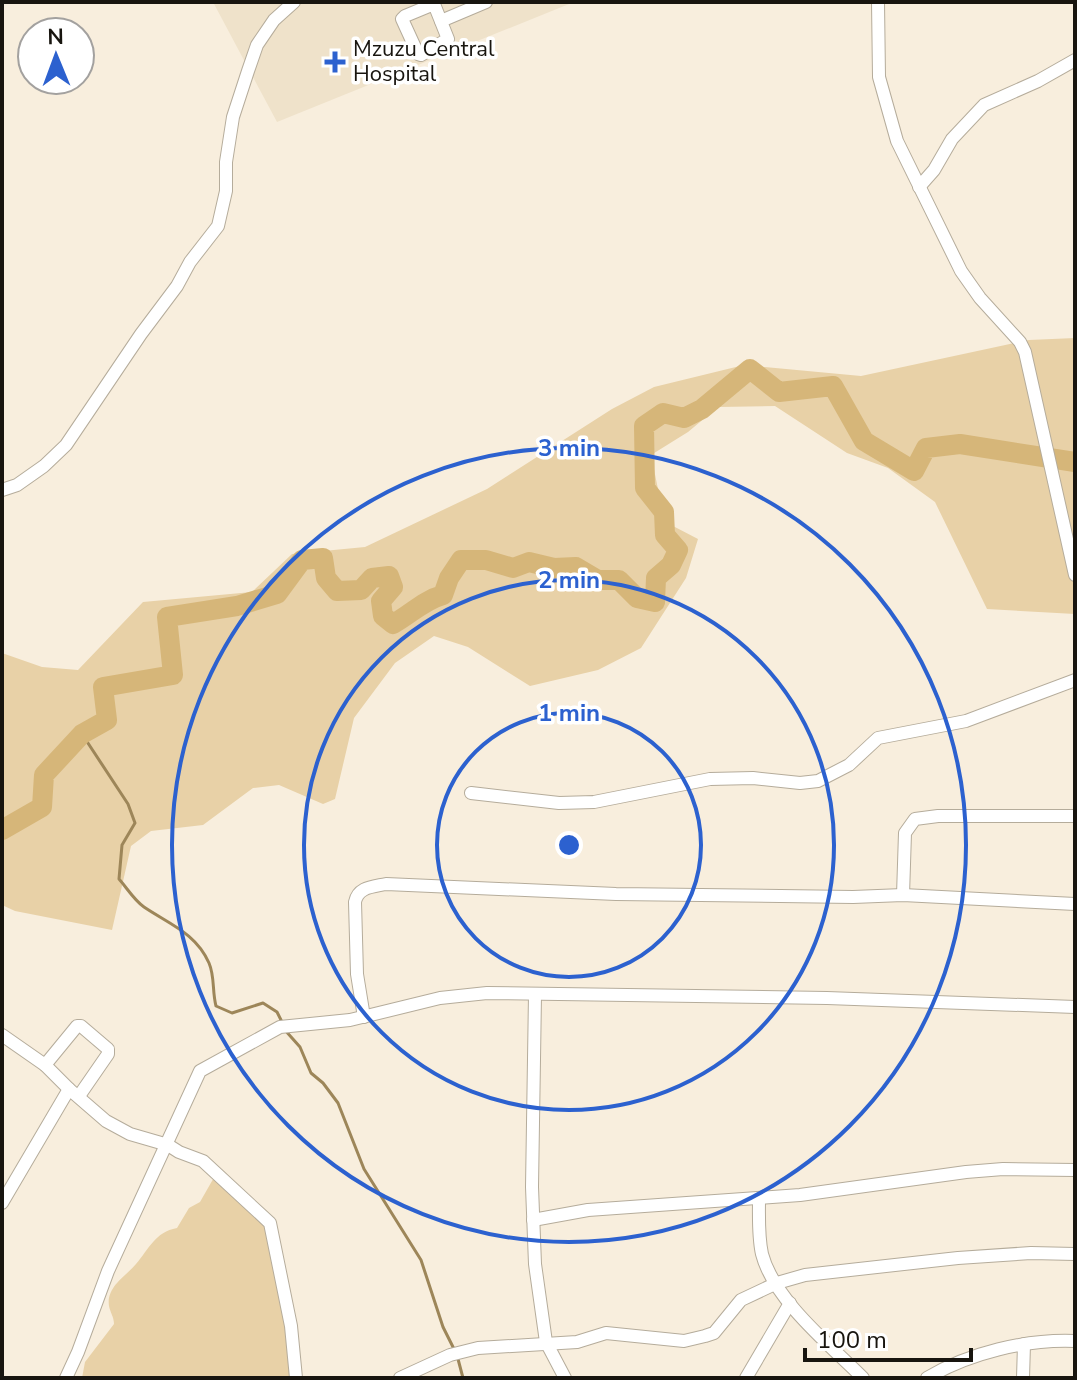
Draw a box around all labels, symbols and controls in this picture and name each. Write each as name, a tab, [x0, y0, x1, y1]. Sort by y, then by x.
north arrow	[16, 16, 96, 96]
text: N	[47, 22, 64, 52]
place label: Mzuzu Central Hospital	[353, 34, 495, 89]
marker: Mzuzu Central Hospital	[324, 51, 346, 73]
text: 3 min	[538, 432, 600, 464]
text: 2 min	[538, 564, 600, 596]
text: 1 min	[538, 697, 600, 729]
centre of rings	[555, 831, 583, 859]
scale bar	[805, 1312, 971, 1362]
text: 100 m	[817, 1324, 887, 1356]

